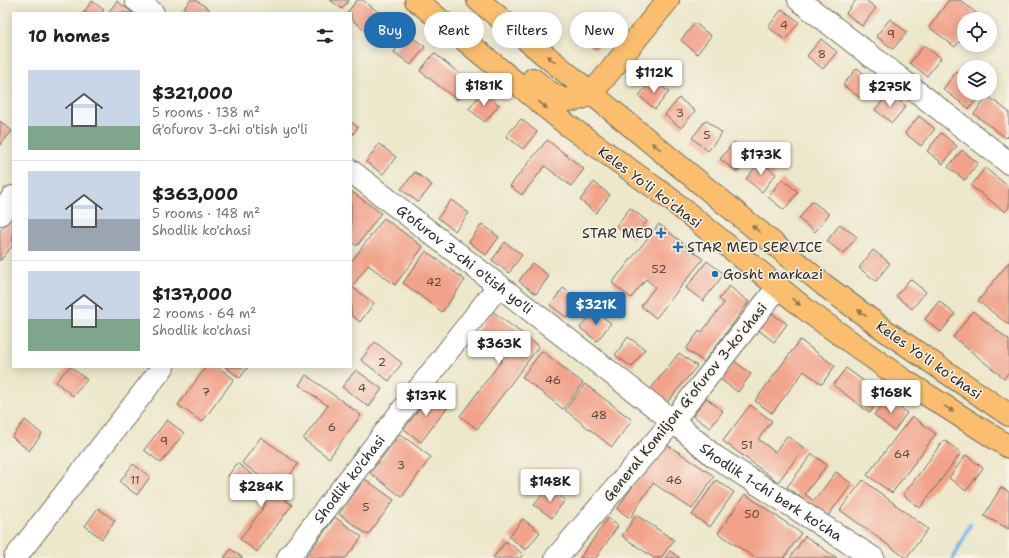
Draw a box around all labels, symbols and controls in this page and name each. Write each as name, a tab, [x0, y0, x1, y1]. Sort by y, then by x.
chip: Buy	[364, 12, 416, 48]
chip: Rent	[424, 12, 484, 48]
chip: Filters	[492, 12, 562, 48]
chip: New	[570, 12, 628, 48]
map controls	[957, 12, 997, 100]
button: locate	[957, 12, 997, 52]
house number: 4	[780, 17, 788, 33]
text: 10 homes	[28, 25, 110, 47]
icon: filters	[314, 25, 336, 47]
house number: 9	[887, 26, 895, 42]
house number: 8	[818, 46, 826, 62]
one-way arrow	[545, 55, 556, 64]
pin: $112K	[626, 60, 682, 94]
button: layers	[957, 60, 997, 100]
text: $112K	[635, 64, 673, 81]
pin: $181K	[456, 73, 512, 107]
pin: $275K	[862, 74, 918, 108]
text: $181K	[465, 77, 503, 94]
text: $275K	[869, 78, 911, 95]
text: $321,000	[152, 82, 233, 104]
icon: home	[60, 86, 108, 134]
one-way arrow	[537, 101, 548, 110]
text: 5 rooms · 138 m²	[152, 104, 260, 121]
house number: 3	[676, 105, 684, 121]
text: G'ofurov 3-chi o'tish yo'li	[152, 121, 308, 138]
house number: 5	[703, 127, 711, 143]
street label: Keles Yoʻli koʻchasi	[595, 142, 705, 232]
one-way arrow	[651, 142, 662, 151]
pin: $173K	[733, 142, 789, 176]
text: $173K	[741, 146, 781, 163]
text: $363,000	[152, 183, 238, 205]
icon: home	[60, 187, 108, 235]
street label: G'ofurov 3-chi o'tish yo'li	[393, 201, 537, 318]
text: 5 rooms · 148 m²	[152, 205, 260, 222]
text: Shodlik ko'chasi	[152, 222, 251, 239]
place label: STAR MED	[582, 224, 653, 242]
one-way arrow	[751, 224, 762, 233]
marker: STAR MED	[656, 228, 666, 238]
place label: STAR MED SERVICE	[687, 238, 823, 256]
marker: STAR MED SERVICE	[672, 241, 684, 253]
house number: 52	[651, 261, 667, 277]
place label: Gosht markazi	[723, 265, 823, 283]
marker: Gosht markazi	[710, 269, 720, 279]
house number: 42	[426, 274, 442, 290]
text: $137,000	[152, 283, 232, 305]
icon: home	[60, 287, 108, 335]
pin: $321K	[568, 292, 624, 326]
text: $321K	[576, 296, 616, 313]
one-way arrow	[791, 298, 802, 307]
street label: General Komiljon Gʻofurov 3-koʻchasi	[599, 299, 771, 505]
text: 2 rooms · 64 m²	[152, 305, 256, 322]
one-way arrow	[856, 309, 867, 318]
street label: Keles Yoʻli koʻchasi	[873, 317, 985, 403]
text: Shodlik ko'chasi	[152, 322, 251, 339]
pin: $363K	[471, 331, 527, 365]
text: $363K	[477, 335, 521, 352]
house number: 2	[378, 354, 386, 370]
house number: 46	[545, 372, 561, 388]
house number: 4	[358, 380, 366, 396]
pin: $168K	[863, 380, 919, 414]
pin: $137K	[398, 383, 454, 417]
house number: 7	[202, 384, 210, 400]
text: $168K	[870, 384, 912, 401]
text: $137K	[406, 387, 446, 404]
one-way arrow	[943, 405, 954, 413]
house number: 48	[591, 407, 607, 423]
house number: 6	[328, 419, 336, 435]
street label: Shodlik ko'chasi	[309, 431, 389, 527]
house number: 9	[160, 433, 168, 449]
house number: 51	[741, 437, 753, 453]
street label: Shodlik 1-chi berk ko'cha	[696, 439, 846, 545]
house number: 64	[894, 446, 910, 462]
house number: 3	[397, 457, 405, 473]
pin: $148K	[522, 469, 578, 503]
house number: 11	[130, 472, 140, 488]
house number: 46	[666, 472, 682, 488]
text: $148K	[529, 473, 571, 490]
pin: $284K	[233, 474, 289, 508]
text: $284K	[239, 478, 283, 495]
house number: 5	[362, 499, 370, 515]
house number: 50	[744, 506, 760, 522]

